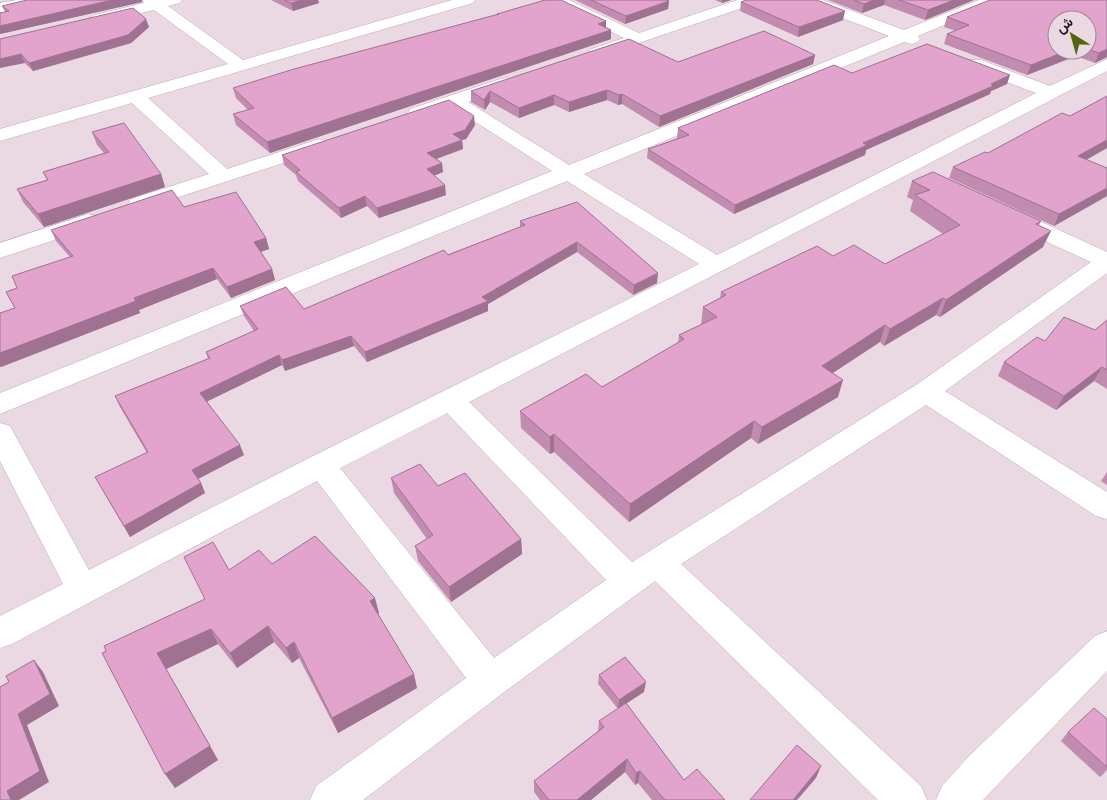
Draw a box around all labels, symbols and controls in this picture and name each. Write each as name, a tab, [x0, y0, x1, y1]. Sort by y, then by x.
north arrow	[1047, 10, 1097, 60]
text: ش	[1051, 11, 1077, 38]

